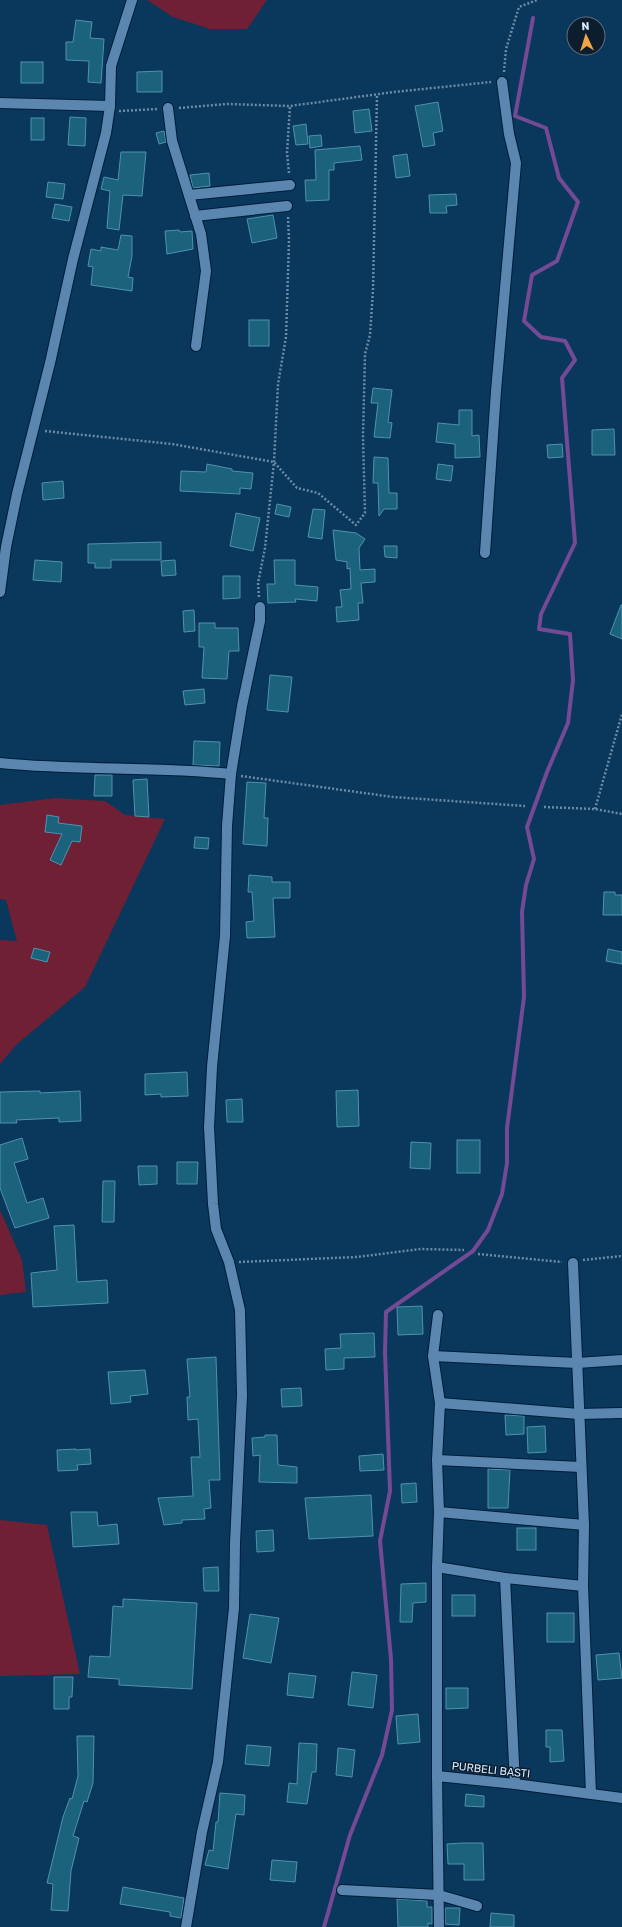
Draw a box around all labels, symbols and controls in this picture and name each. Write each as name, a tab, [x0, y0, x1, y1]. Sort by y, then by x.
north arrow	[566, 16, 606, 56]
text: N	[581, 20, 590, 33]
street label: PURBELI BASTI	[451, 1759, 531, 1781]

